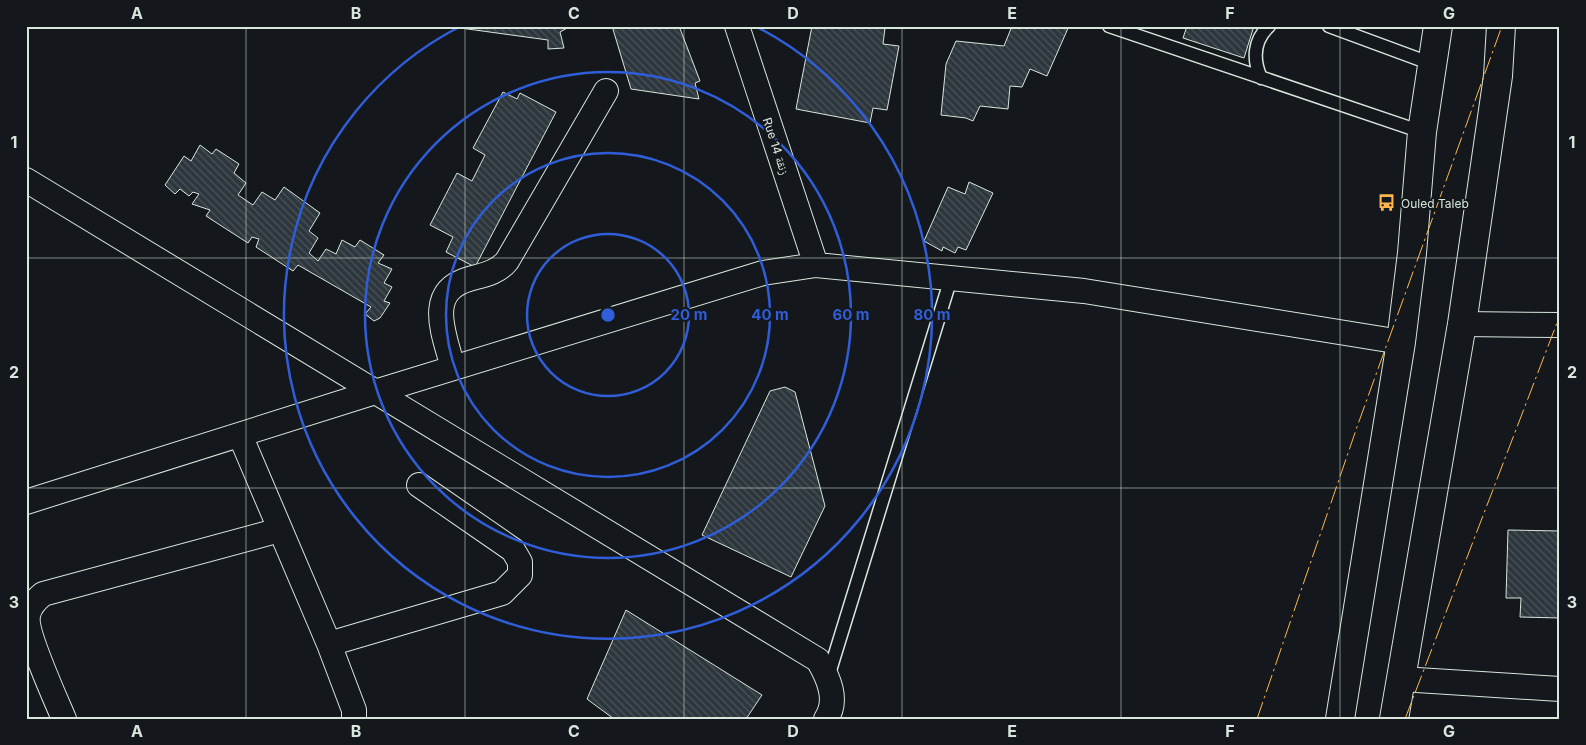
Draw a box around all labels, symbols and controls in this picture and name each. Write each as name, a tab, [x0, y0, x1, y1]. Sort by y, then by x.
text: A	[131, 3, 143, 23]
text: B	[351, 3, 361, 23]
text: C	[568, 3, 580, 23]
text: D	[787, 3, 799, 23]
text: E	[1007, 3, 1017, 23]
text: F	[1225, 3, 1235, 23]
text: G	[1443, 3, 1455, 23]
street label: Rue 14 زنقة	[760, 116, 792, 177]
text: 1	[11, 132, 17, 152]
text: 1	[1569, 132, 1575, 152]
bus stop icon: Ouled Taleb	[1377, 193, 1397, 213]
place label: Ouled Taleb	[1401, 196, 1469, 211]
text: 20 m	[671, 305, 707, 324]
text: 40 m	[751, 305, 789, 324]
text: 60 m	[832, 305, 870, 324]
text: 80 m	[913, 305, 951, 324]
centre of rings	[599, 306, 617, 324]
text: 2	[9, 362, 19, 382]
text: 2	[1567, 362, 1577, 382]
text: 3	[9, 592, 19, 612]
text: 3	[1567, 592, 1577, 612]
text: A	[131, 721, 143, 741]
text: B	[351, 721, 361, 741]
text: C	[568, 721, 580, 741]
text: D	[787, 721, 799, 741]
text: E	[1007, 721, 1017, 741]
text: F	[1225, 721, 1235, 741]
text: G	[1443, 721, 1455, 741]

